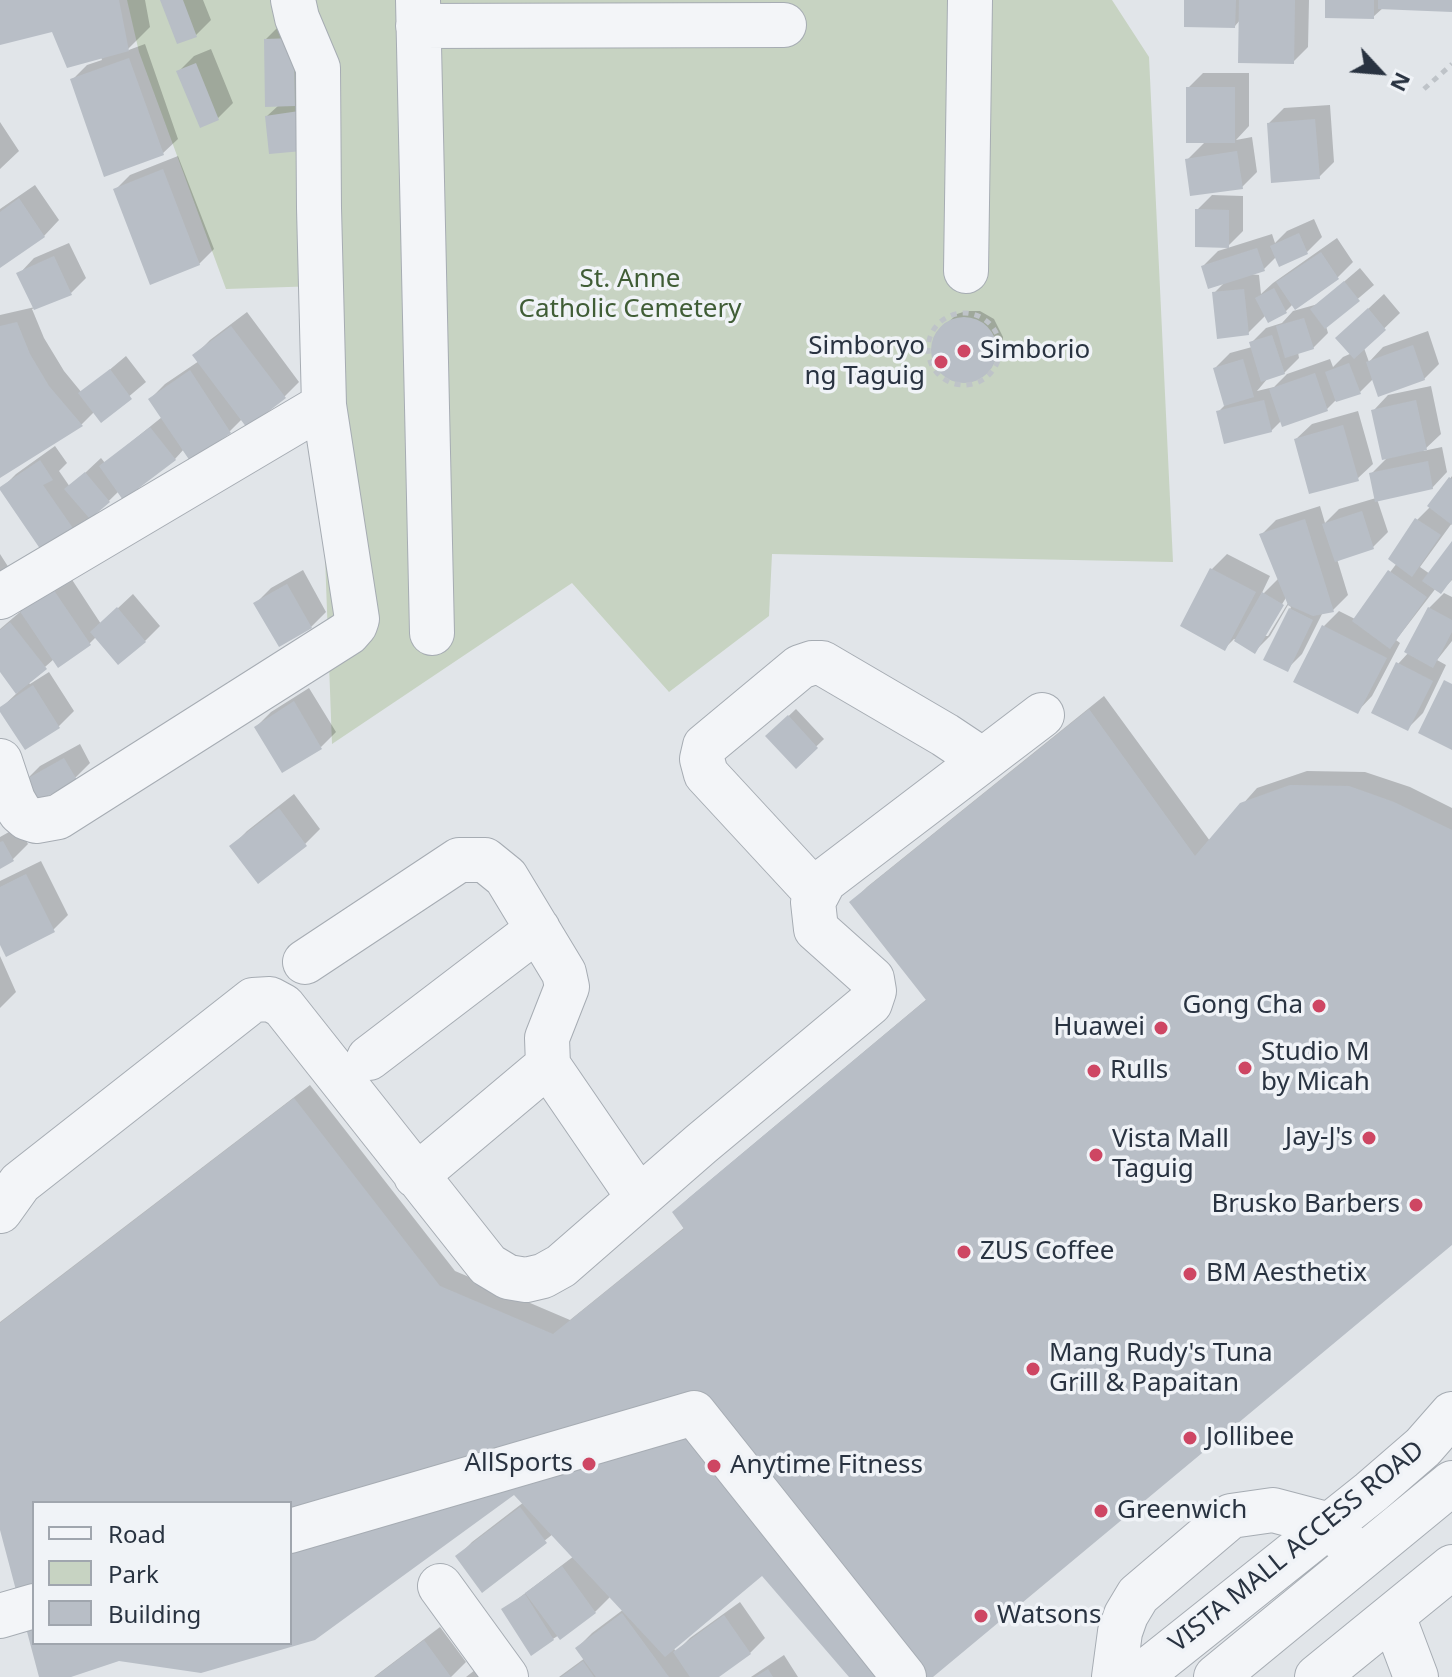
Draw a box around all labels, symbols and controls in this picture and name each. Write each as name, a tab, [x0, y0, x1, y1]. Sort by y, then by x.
north arrow	[1340, 32, 1420, 112]
text: N	[1384, 68, 1419, 97]
park label: St. Anne Catholic Cemetery	[519, 264, 741, 326]
place label: Simboryo ng Taguig	[804, 331, 925, 392]
place label: Simborio	[980, 335, 1090, 367]
marker: Simborio	[955, 342, 973, 360]
marker: Simboryo ng Taguig	[932, 353, 950, 371]
place label: Gong Cha	[1182, 990, 1303, 1022]
marker: Gong Cha	[1310, 997, 1328, 1015]
place label: Huawei	[1053, 1012, 1145, 1044]
marker: Huawei	[1152, 1019, 1170, 1037]
place label: Studio M by Micah	[1261, 1037, 1370, 1098]
place label: Rulls	[1110, 1055, 1168, 1087]
marker: Studio M by Micah	[1236, 1059, 1254, 1077]
marker: Rulls	[1085, 1062, 1103, 1080]
place label: Jay-J's	[1285, 1122, 1353, 1154]
place label: Vista Mall Taguig	[1112, 1124, 1229, 1186]
marker: Jay-J's	[1360, 1129, 1378, 1147]
marker: Vista Mall Taguig	[1087, 1146, 1105, 1164]
place label: Brusko Barbers	[1211, 1189, 1400, 1221]
marker: Brusko Barbers	[1407, 1196, 1425, 1214]
place label: ZUS Coffee	[980, 1236, 1114, 1268]
marker: ZUS Coffee	[955, 1243, 973, 1261]
place label: BM Aesthetix	[1206, 1258, 1367, 1290]
marker: BM Aesthetix	[1181, 1265, 1199, 1283]
place label: Mang Rudy's Tuna Grill & Papaitan	[1049, 1338, 1273, 1400]
marker: Mang Rudy's Tuna Grill & Papaitan	[1024, 1360, 1042, 1378]
place label: Jollibee	[1206, 1422, 1294, 1454]
marker: Jollibee	[1181, 1429, 1199, 1447]
street label: VISTA MALL ACCESS ROAD	[1163, 1435, 1431, 1659]
place label: AllSports	[464, 1448, 573, 1480]
place label: Anytime Fitness	[730, 1450, 923, 1482]
marker: AllSports	[580, 1455, 598, 1473]
marker: Anytime Fitness	[705, 1457, 723, 1475]
place label: Greenwich	[1117, 1495, 1247, 1527]
legend	[32, 1501, 292, 1645]
marker: Greenwich	[1092, 1502, 1110, 1520]
text: Road	[108, 1517, 166, 1550]
text: Park	[108, 1557, 159, 1590]
text: Building	[108, 1597, 201, 1630]
place label: Watsons	[997, 1600, 1101, 1632]
marker: Watsons	[972, 1607, 990, 1625]

